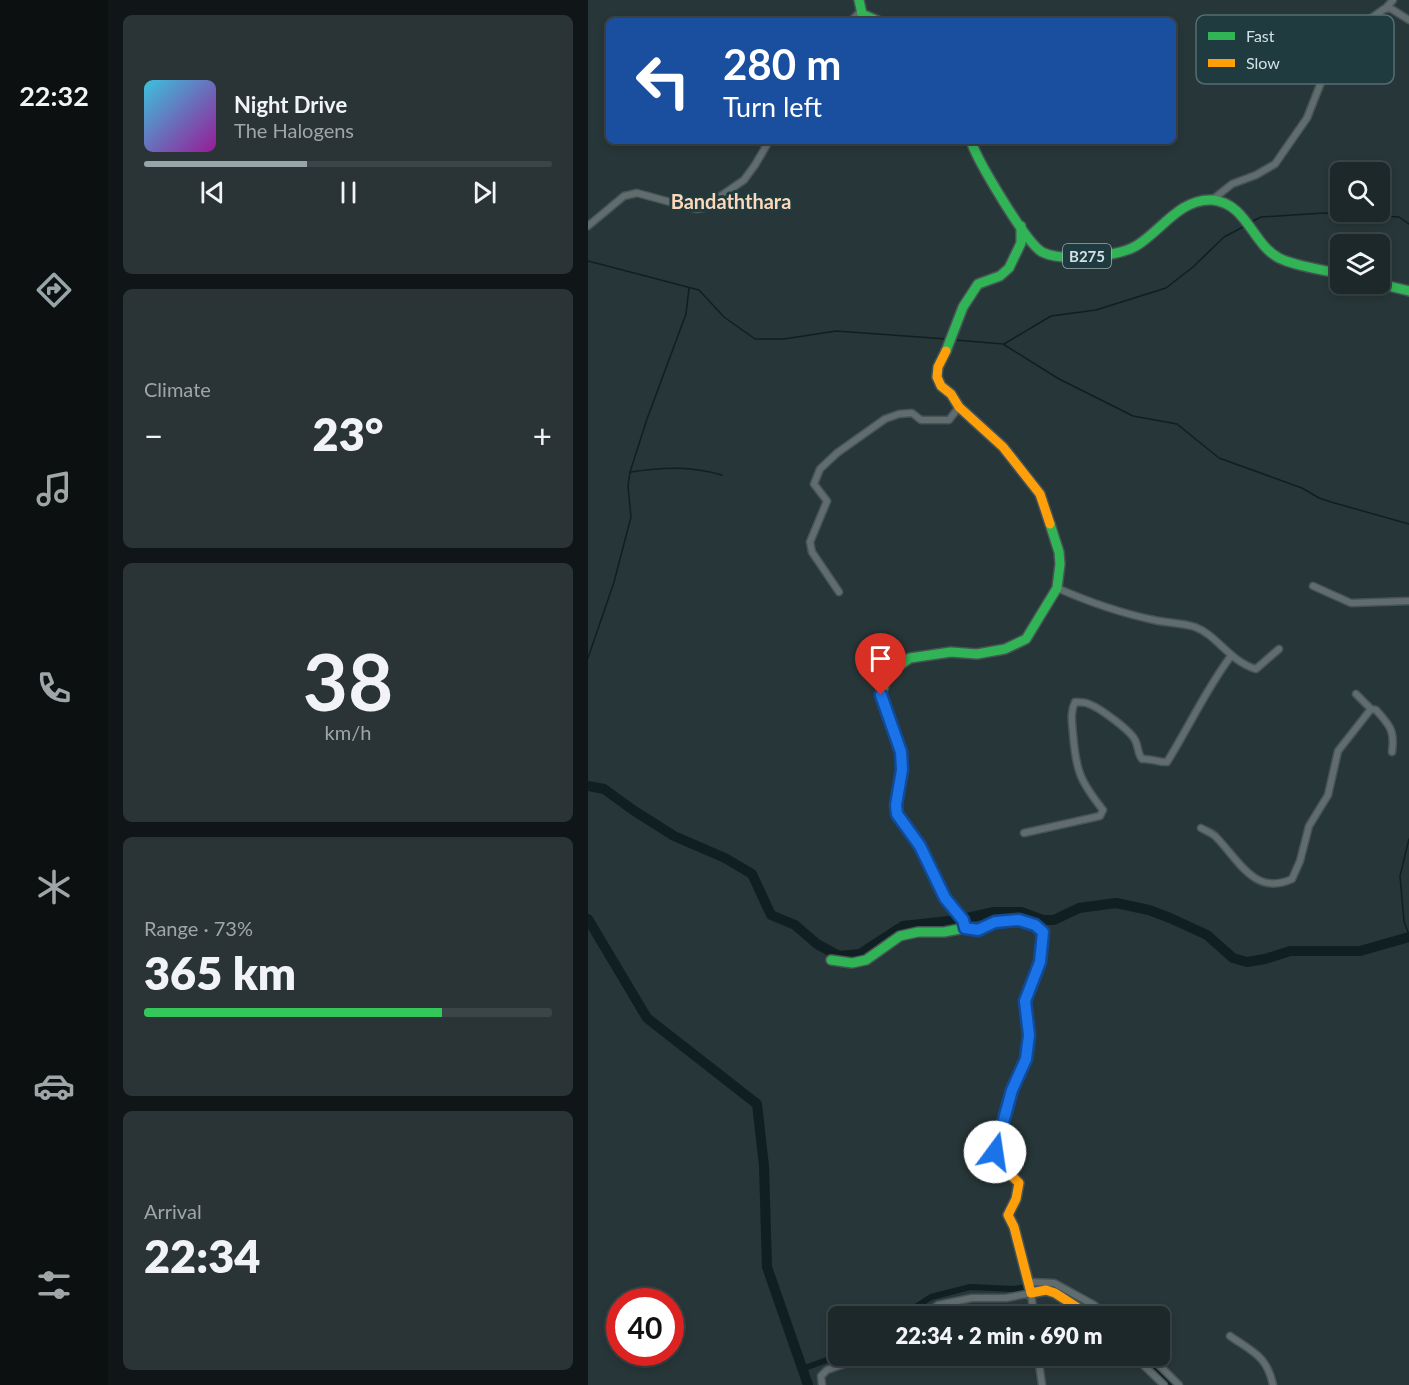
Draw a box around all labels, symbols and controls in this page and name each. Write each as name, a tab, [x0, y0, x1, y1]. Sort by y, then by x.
legend	[1196, 15, 1394, 84]
text: Fast	[1246, 26, 1275, 45]
text: 280 m	[723, 39, 841, 89]
icon: left	[624, 42, 702, 120]
text: Slow	[1246, 53, 1280, 72]
text: 22:32	[19, 79, 89, 112]
text: Turn left	[723, 90, 822, 123]
text: Night Drive	[234, 91, 347, 118]
text: The Halogens	[234, 118, 354, 142]
map controls	[1330, 162, 1390, 294]
button: search	[1330, 162, 1390, 222]
icon: previous	[196, 176, 229, 209]
icon: pause	[332, 176, 365, 209]
icon: next	[468, 176, 501, 209]
district label: Bandaththara	[671, 189, 791, 213]
button: layers	[1330, 234, 1390, 294]
road number: B275	[1063, 244, 1111, 268]
icon: directions	[33, 269, 75, 311]
text: Climate	[144, 377, 211, 401]
text: 23°	[313, 407, 383, 461]
text: −	[144, 415, 163, 455]
text: +	[533, 415, 552, 455]
icon: music	[33, 468, 75, 510]
pin	[855, 633, 906, 695]
text: 38	[303, 634, 393, 728]
icon: arrive	[864, 642, 897, 675]
icon: phone	[33, 667, 75, 709]
text: km/h	[325, 720, 371, 744]
icon: climate	[33, 866, 75, 908]
text: Range · 73%	[144, 916, 253, 940]
text: 365 km	[144, 946, 296, 1000]
icon: car	[33, 1065, 75, 1107]
position arrow	[963, 1120, 1027, 1184]
text: Arrival	[144, 1199, 202, 1223]
text: 22:34	[144, 1229, 260, 1283]
icon: filters	[33, 1264, 75, 1306]
speed limit sign: 40	[606, 1288, 684, 1366]
text: 22:34 · 2 min · 690 m	[896, 1322, 1102, 1349]

